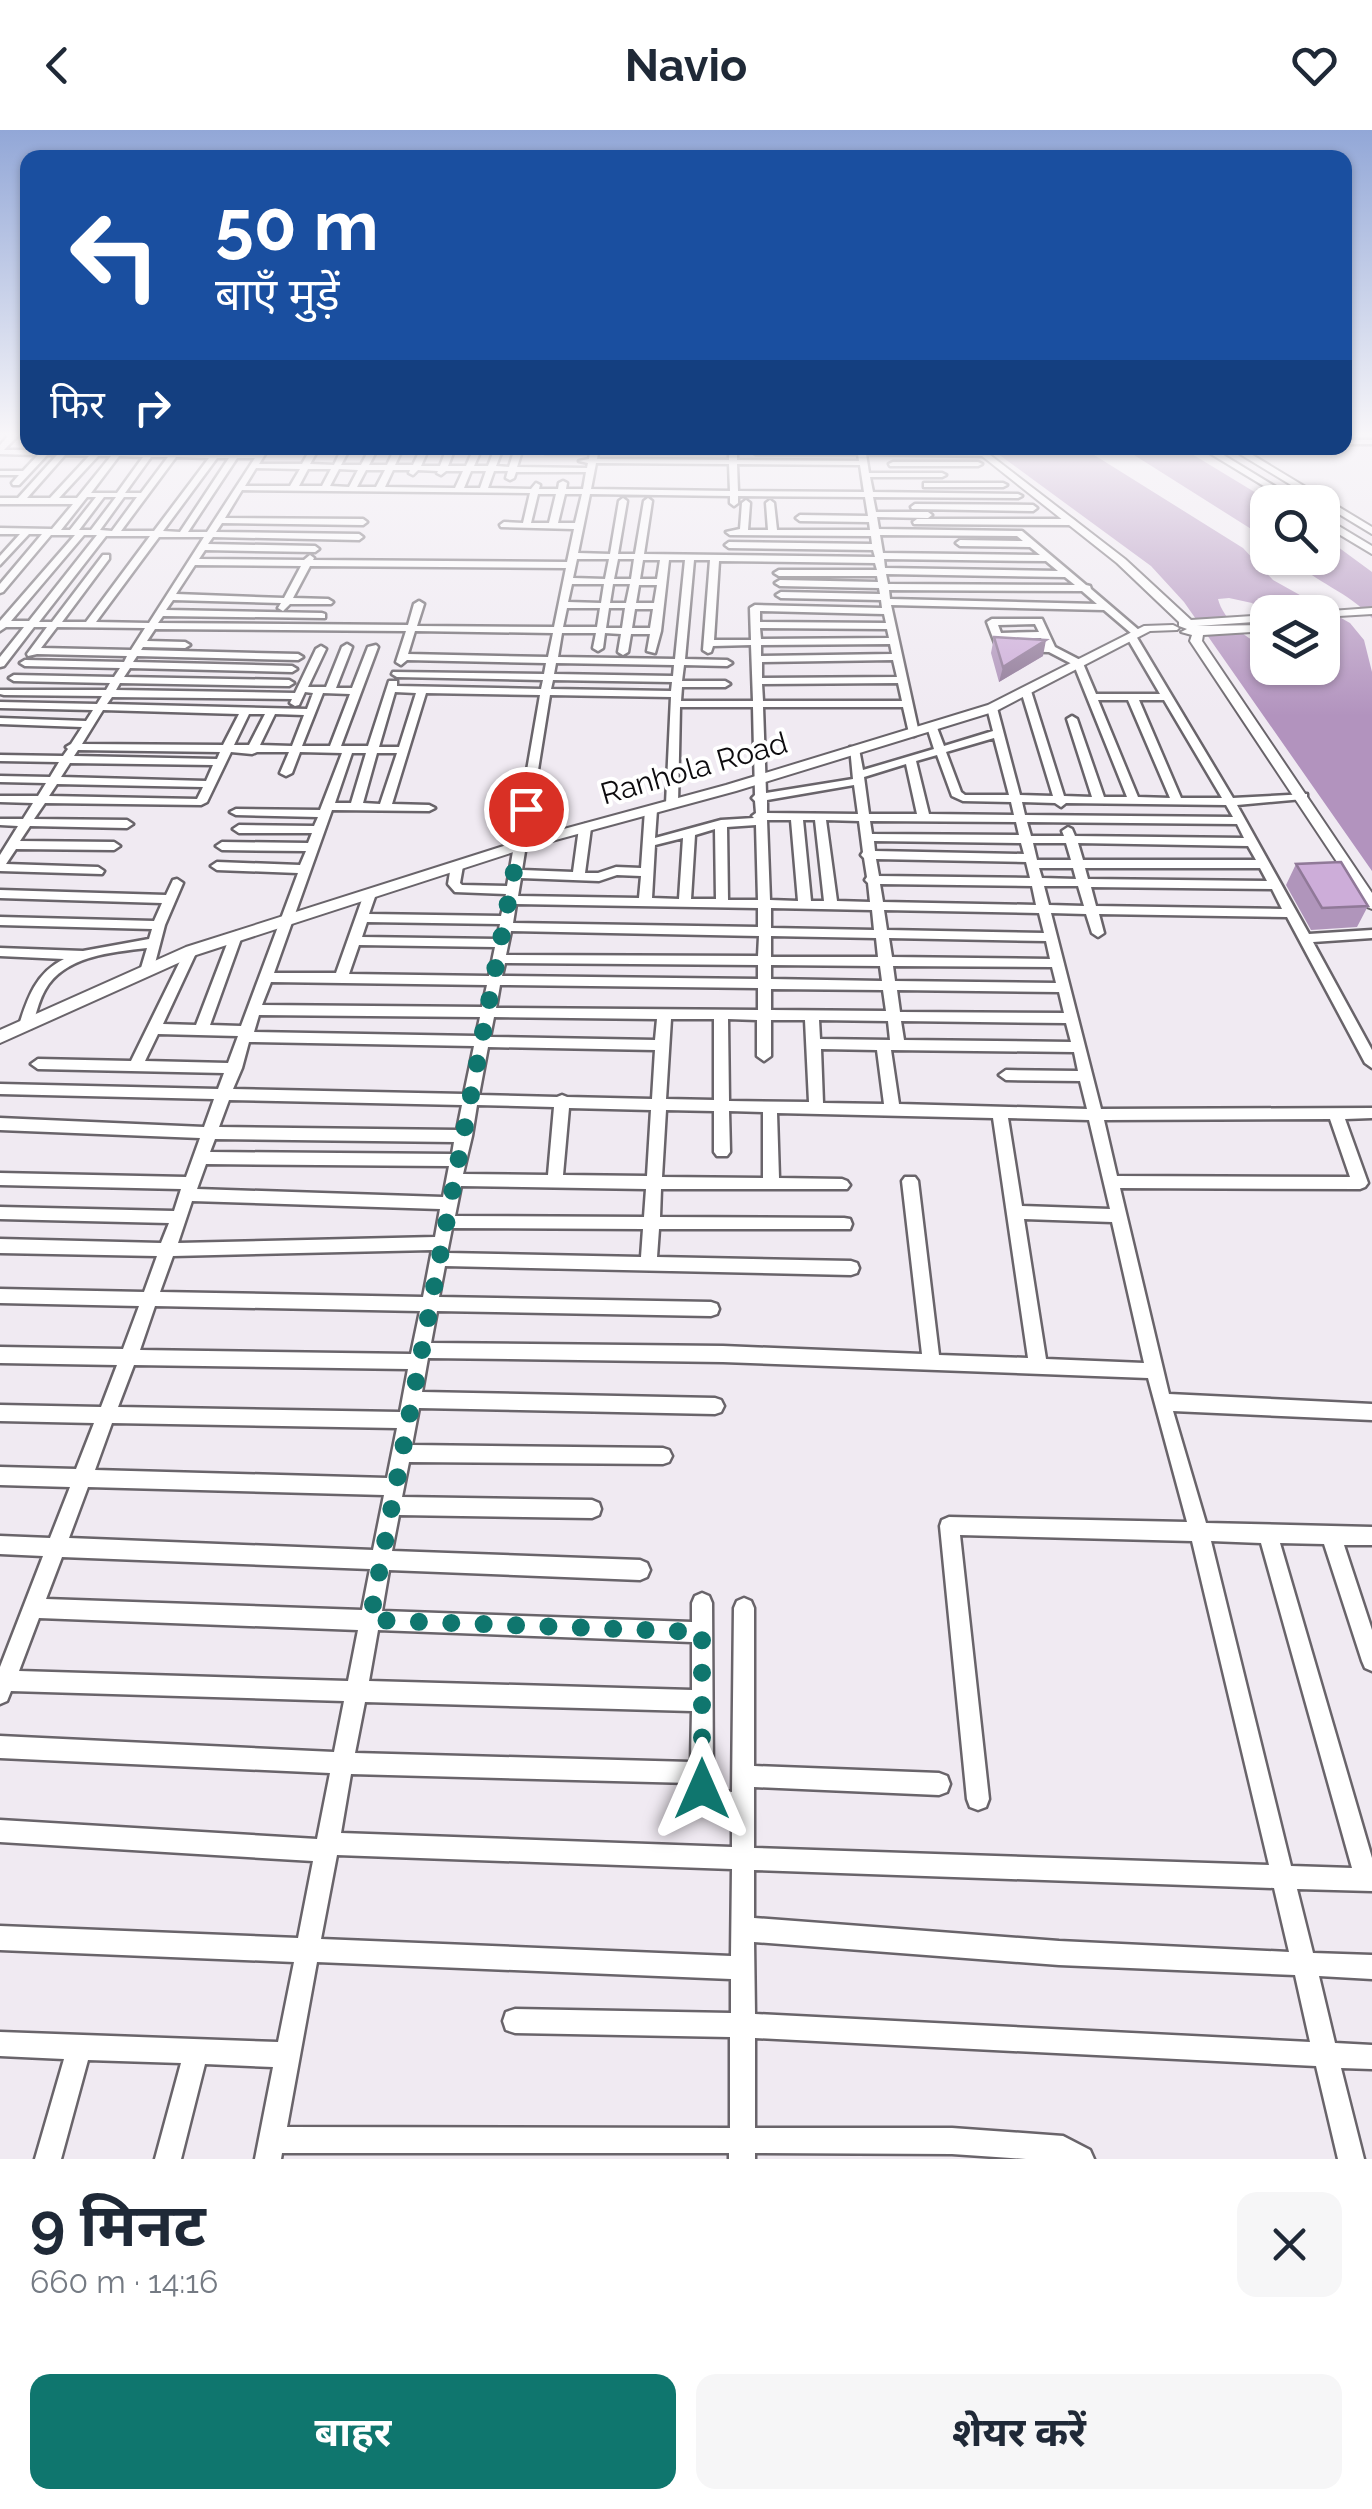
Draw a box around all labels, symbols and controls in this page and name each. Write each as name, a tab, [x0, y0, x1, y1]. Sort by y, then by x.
icon: back	[30, 38, 85, 93]
icon: heart	[1287, 38, 1342, 93]
text: Navio	[625, 39, 747, 92]
text: 50 m	[215, 184, 379, 266]
icon: left	[50, 190, 180, 320]
text: बाएँ मुड़ें	[215, 268, 340, 321]
icon: right	[125, 380, 180, 435]
text: फिर	[50, 382, 105, 427]
map controls	[1250, 485, 1340, 685]
button: search	[1250, 485, 1340, 575]
button: layers	[1250, 595, 1340, 685]
street label: Ranhola Road	[597, 725, 791, 811]
pin	[484, 767, 569, 852]
icon: arrive	[499, 782, 554, 837]
position arrow	[650, 1737, 754, 1841]
text: 9 मिनट	[30, 2190, 206, 2260]
button: close	[1237, 2192, 1342, 2297]
text: 660 m · 14:16	[30, 2263, 218, 2300]
button: बाहर	[30, 2374, 676, 2489]
button: शेयर करें	[696, 2374, 1342, 2489]

